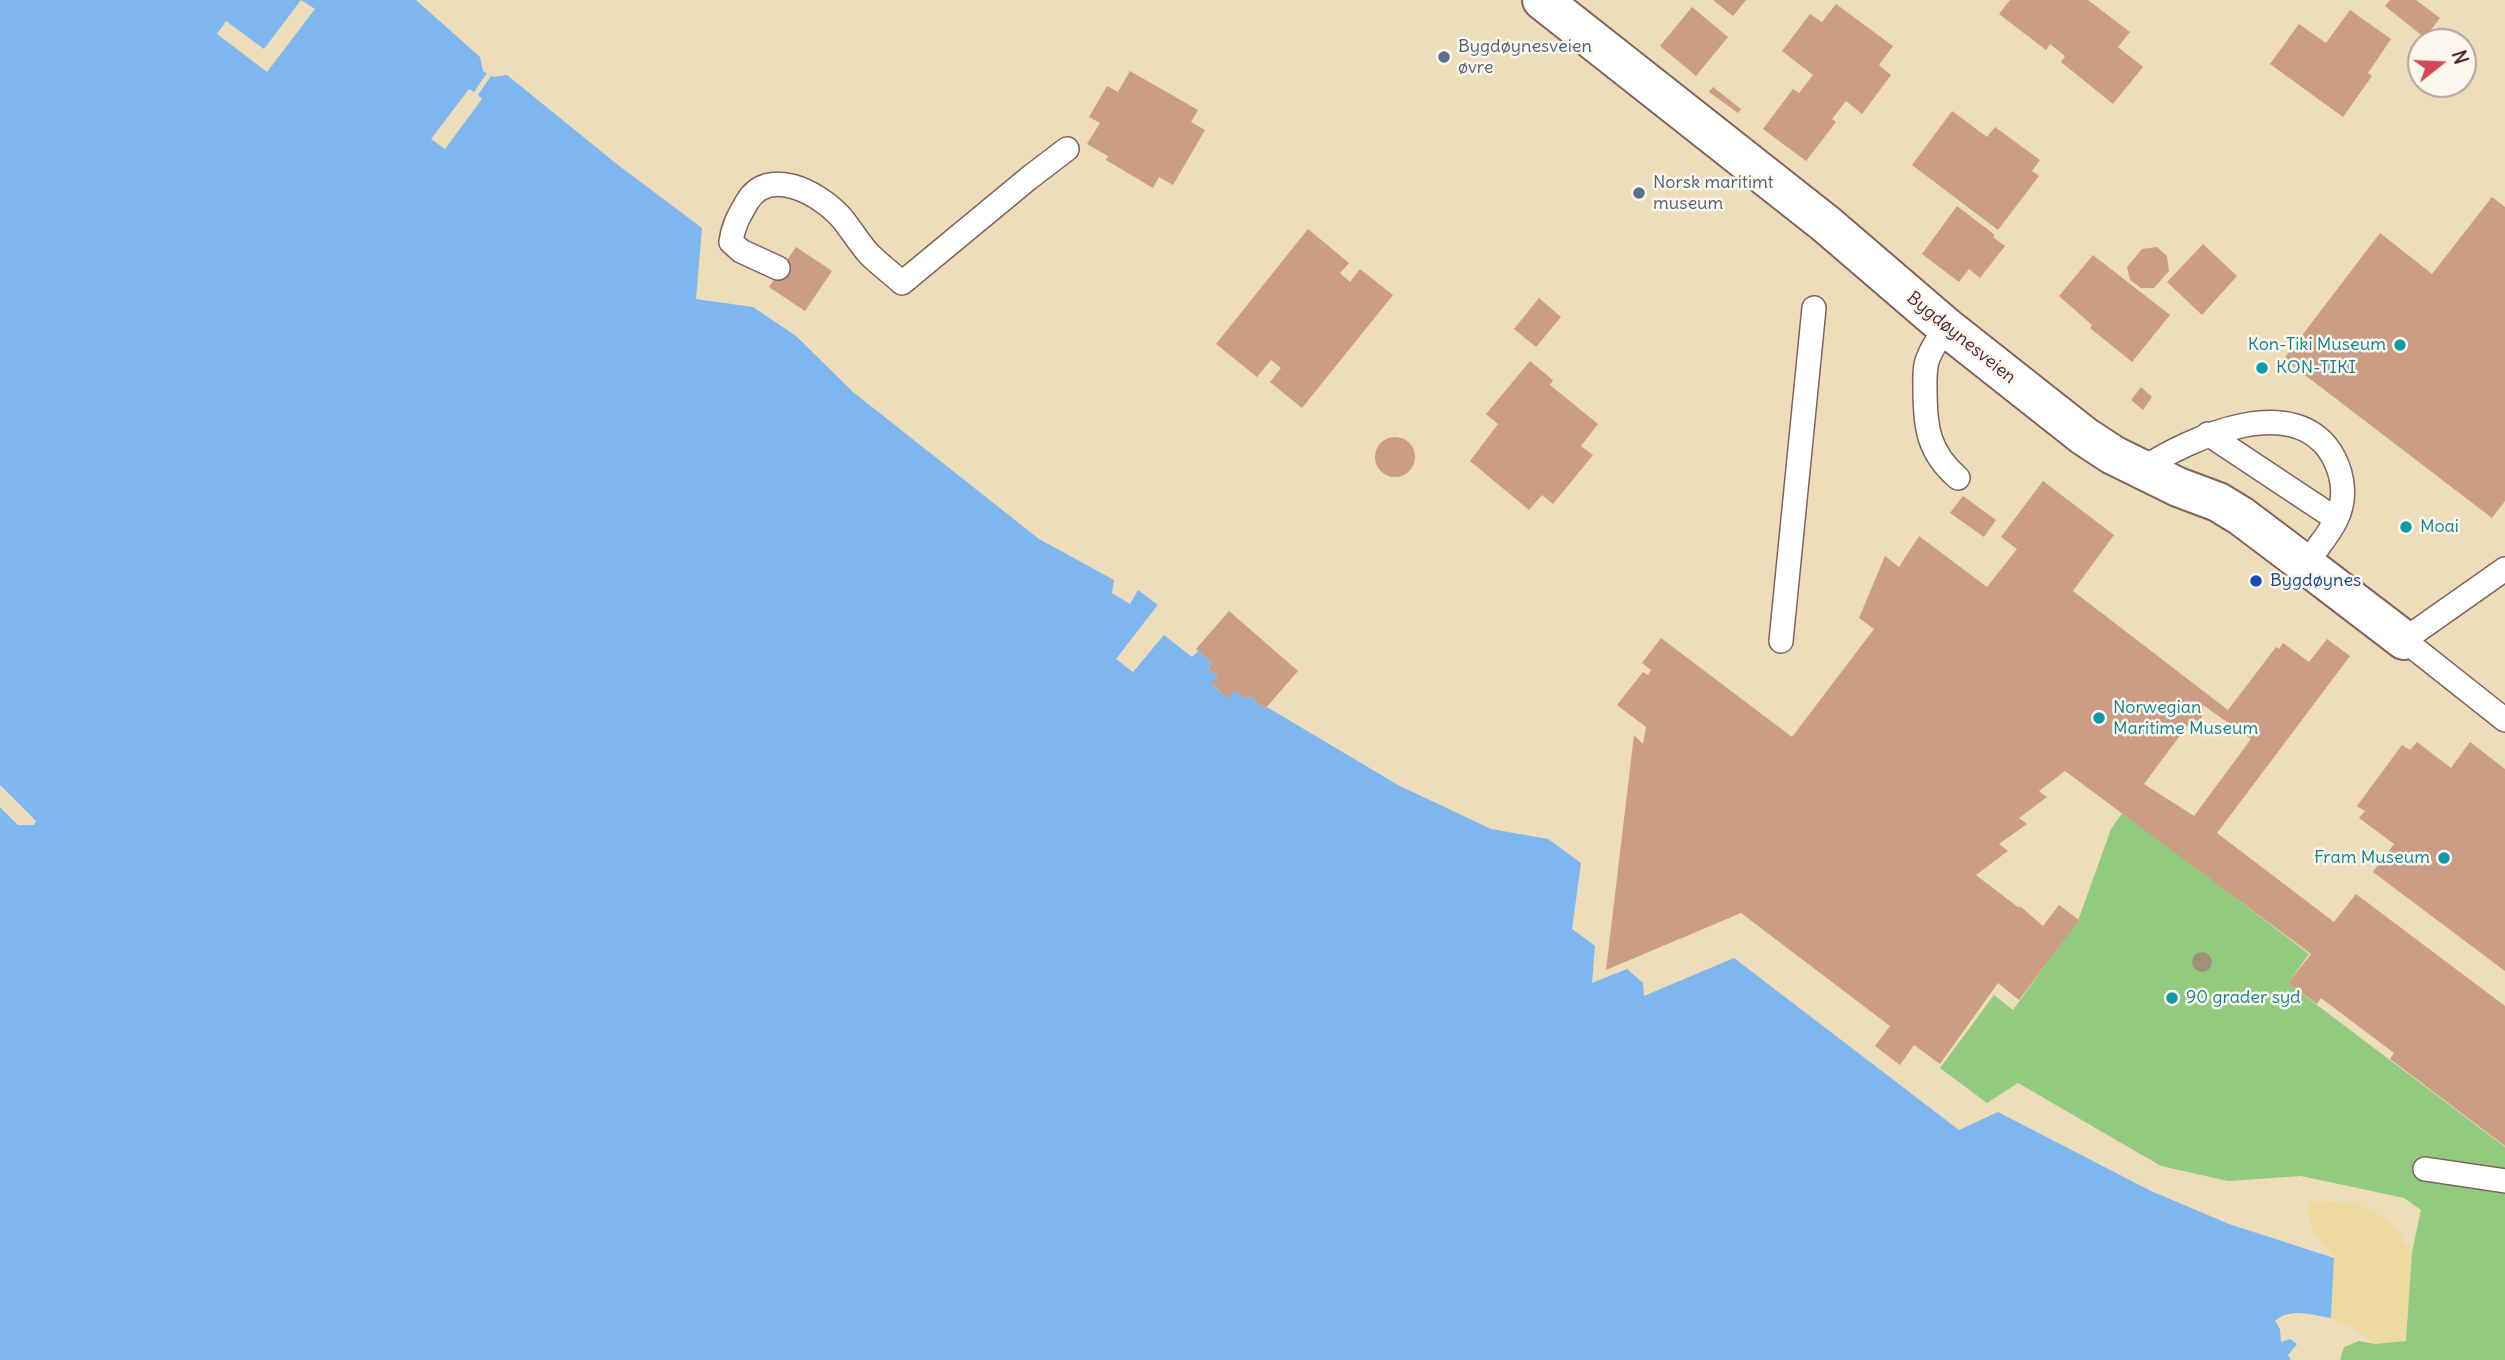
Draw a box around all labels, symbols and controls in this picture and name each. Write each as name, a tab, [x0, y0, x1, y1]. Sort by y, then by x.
north arrow	[2407, 28, 2477, 98]
place label: Bygdøynesveien øvre	[1458, 36, 1592, 78]
text: N	[2447, 47, 2474, 67]
marker: Bygdøynesveien øvre	[1436, 49, 1452, 65]
place label: Norsk maritimt museum	[1653, 172, 1774, 214]
marker: Norsk maritimt museum	[1631, 185, 1647, 201]
street label: Bygdøynesveien	[1902, 287, 2020, 389]
place label: Kon-Tiki Museum	[2248, 334, 2386, 356]
marker: Kon-Tiki Museum	[2392, 337, 2408, 353]
place label: KON-TIKI	[2276, 357, 2356, 379]
marker: KON-TIKI	[2254, 360, 2270, 376]
place label: Moai	[2420, 516, 2459, 538]
marker: Moai	[2398, 519, 2414, 535]
place label: Bygdøynes	[2270, 570, 2361, 592]
marker: Bygdøynes	[2248, 573, 2264, 589]
place label: Norwegian Maritime Museum	[2113, 697, 2258, 740]
marker: Norwegian Maritime Museum	[2091, 710, 2107, 726]
place label: Fram Museum	[2314, 847, 2430, 869]
marker: Fram Museum	[2436, 850, 2452, 866]
place label: 90 grader syd	[2186, 987, 2301, 1009]
marker: 90 grader syd	[2164, 990, 2180, 1006]

